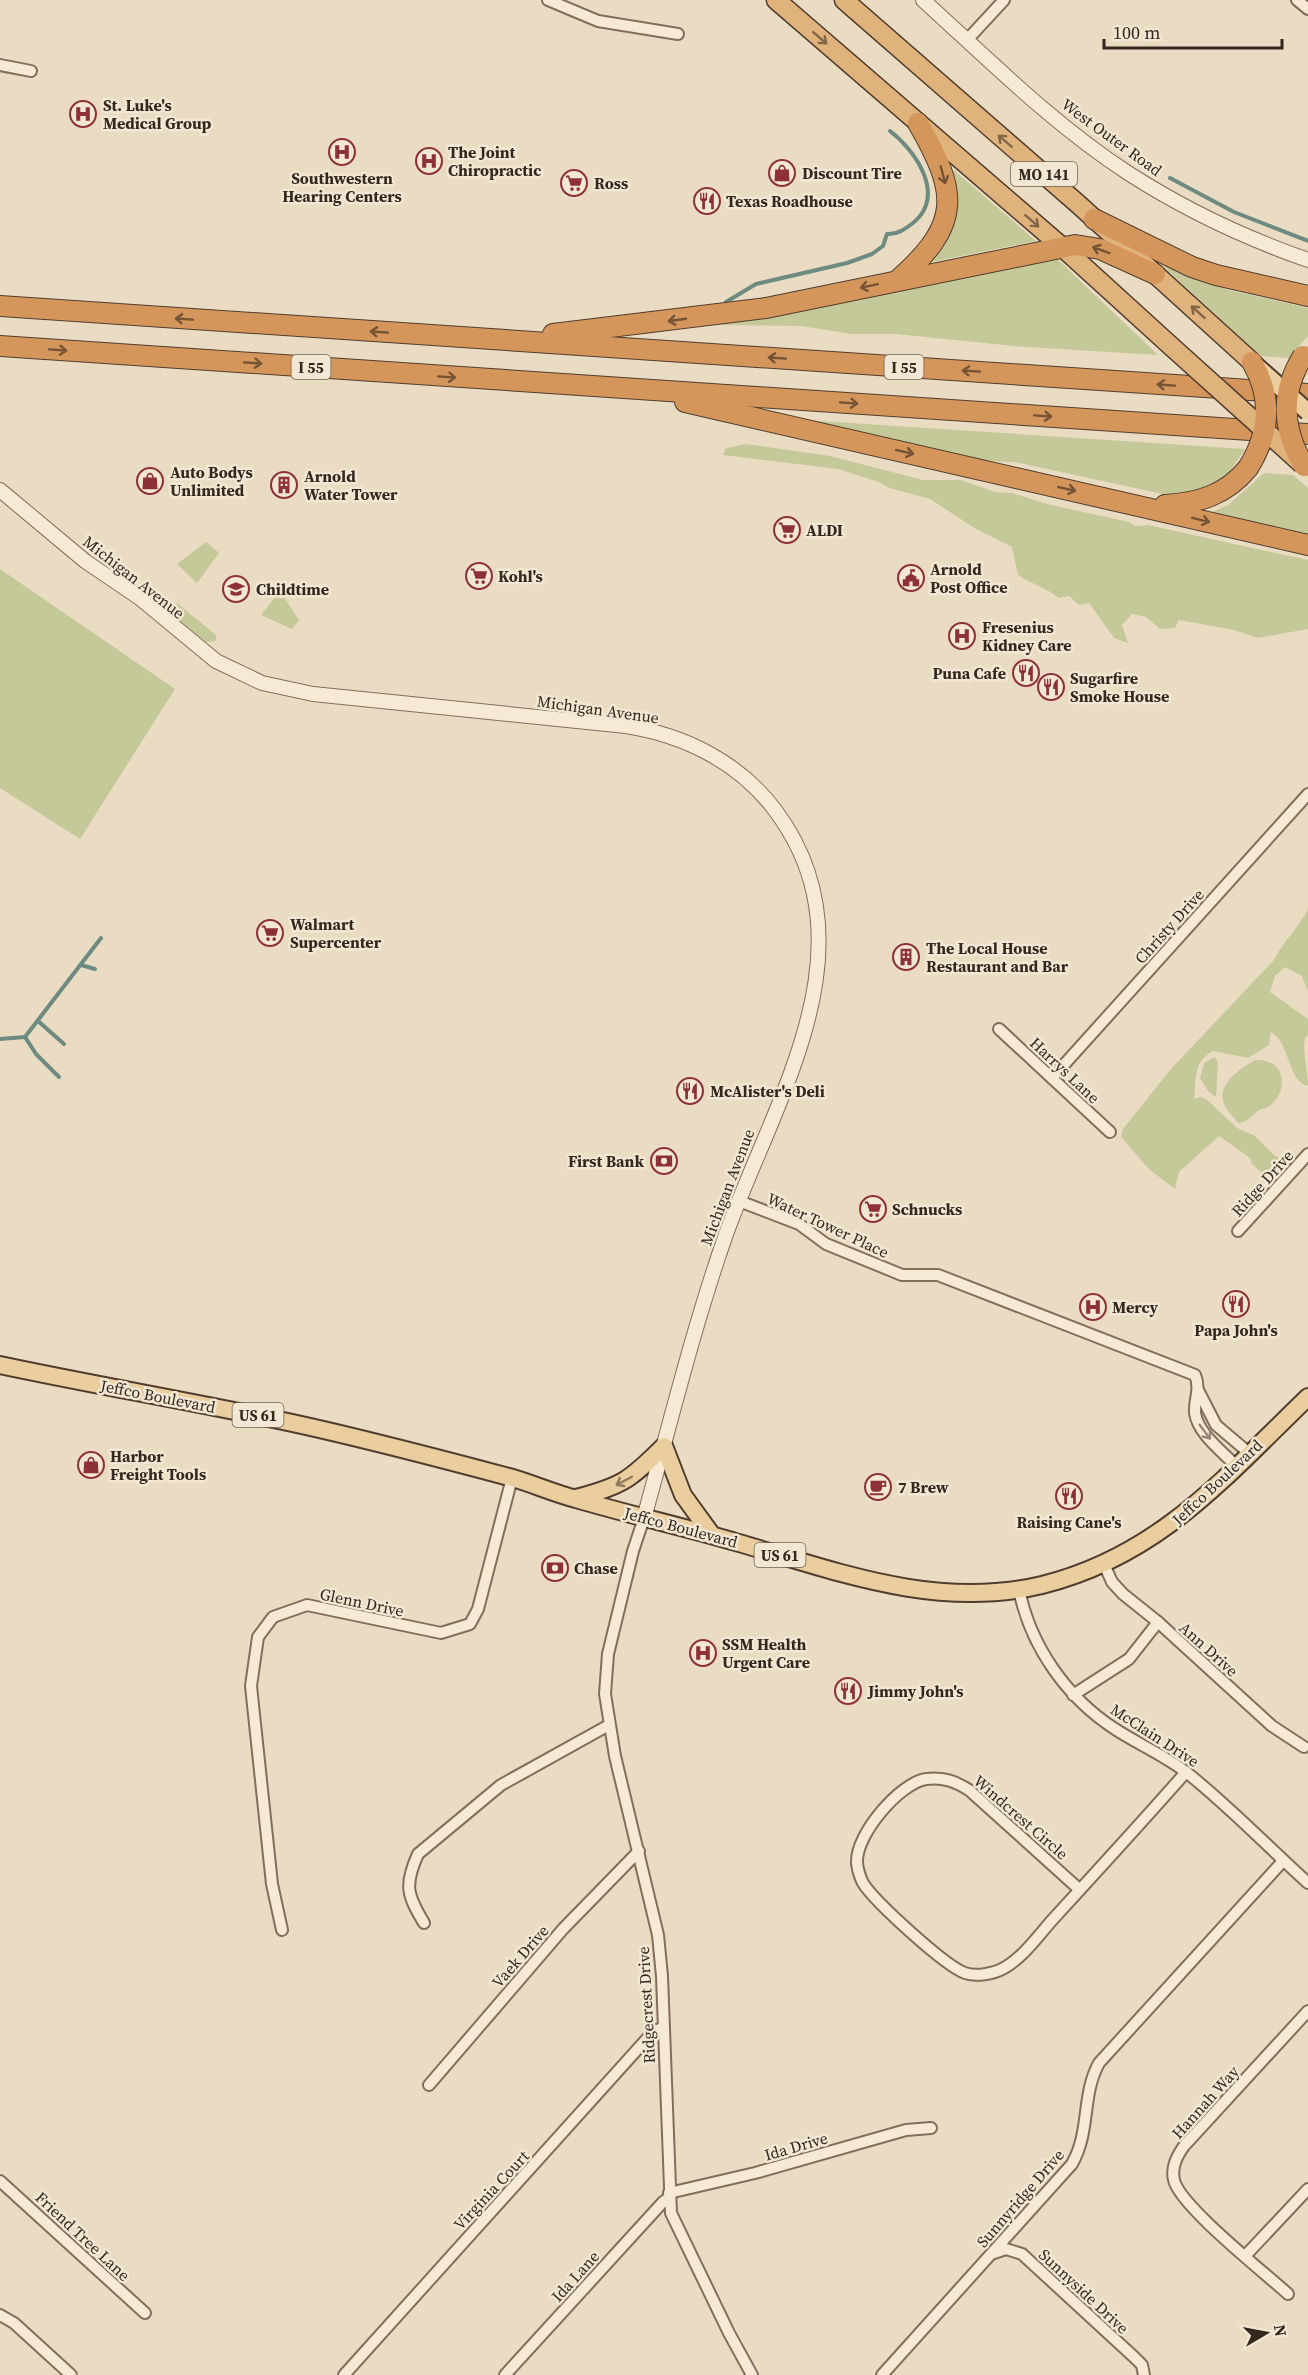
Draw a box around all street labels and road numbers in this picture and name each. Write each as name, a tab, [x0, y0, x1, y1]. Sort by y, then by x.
street label: West Outer Road	[1057, 93, 1167, 181]
road number: MO 141	[1011, 162, 1077, 186]
road number: I 55	[292, 355, 330, 379]
road number: I 55	[884, 355, 924, 379]
street label: Michigan Avenue	[79, 530, 189, 624]
street label: Michigan Avenue	[535, 690, 661, 728]
street label: Christy Drive	[1129, 884, 1209, 968]
street label: Harrys Lane	[1025, 1032, 1105, 1108]
street label: Michigan Avenue	[695, 1126, 759, 1248]
street label: Ridge Drive	[1226, 1145, 1298, 1221]
street label: Water Tower Place	[764, 1187, 892, 1263]
street label: Jeffco Boulevard	[98, 1374, 217, 1418]
road number: US 61	[232, 1403, 284, 1427]
street label: Jeffco Boulevard	[1166, 1434, 1267, 1530]
street label: Jeffco Boulevard	[621, 1501, 740, 1553]
road number: US 61	[754, 1543, 806, 1567]
street label: Glenn Drive	[318, 1582, 406, 1622]
street label: Ann Drive	[1175, 1617, 1243, 1681]
street label: McClain Drive	[1106, 1698, 1204, 1772]
street label: Windcrest Circle	[969, 1770, 1073, 1864]
street label: Vaek Drive	[487, 1920, 553, 1992]
street label: Ridgecrest Drive	[632, 1946, 660, 2064]
street label: Hannah Way	[1166, 2060, 1244, 2143]
street label: Ida Drive	[762, 2126, 830, 2166]
street label: Sunnyridge Drive	[971, 2144, 1069, 2252]
street label: Virginia Court	[448, 2145, 534, 2235]
street label: Friend Tree Lane	[31, 2186, 135, 2286]
street label: Sunnyside Drive	[1034, 2244, 1134, 2338]
street label: Ida Lane	[546, 2246, 604, 2306]

